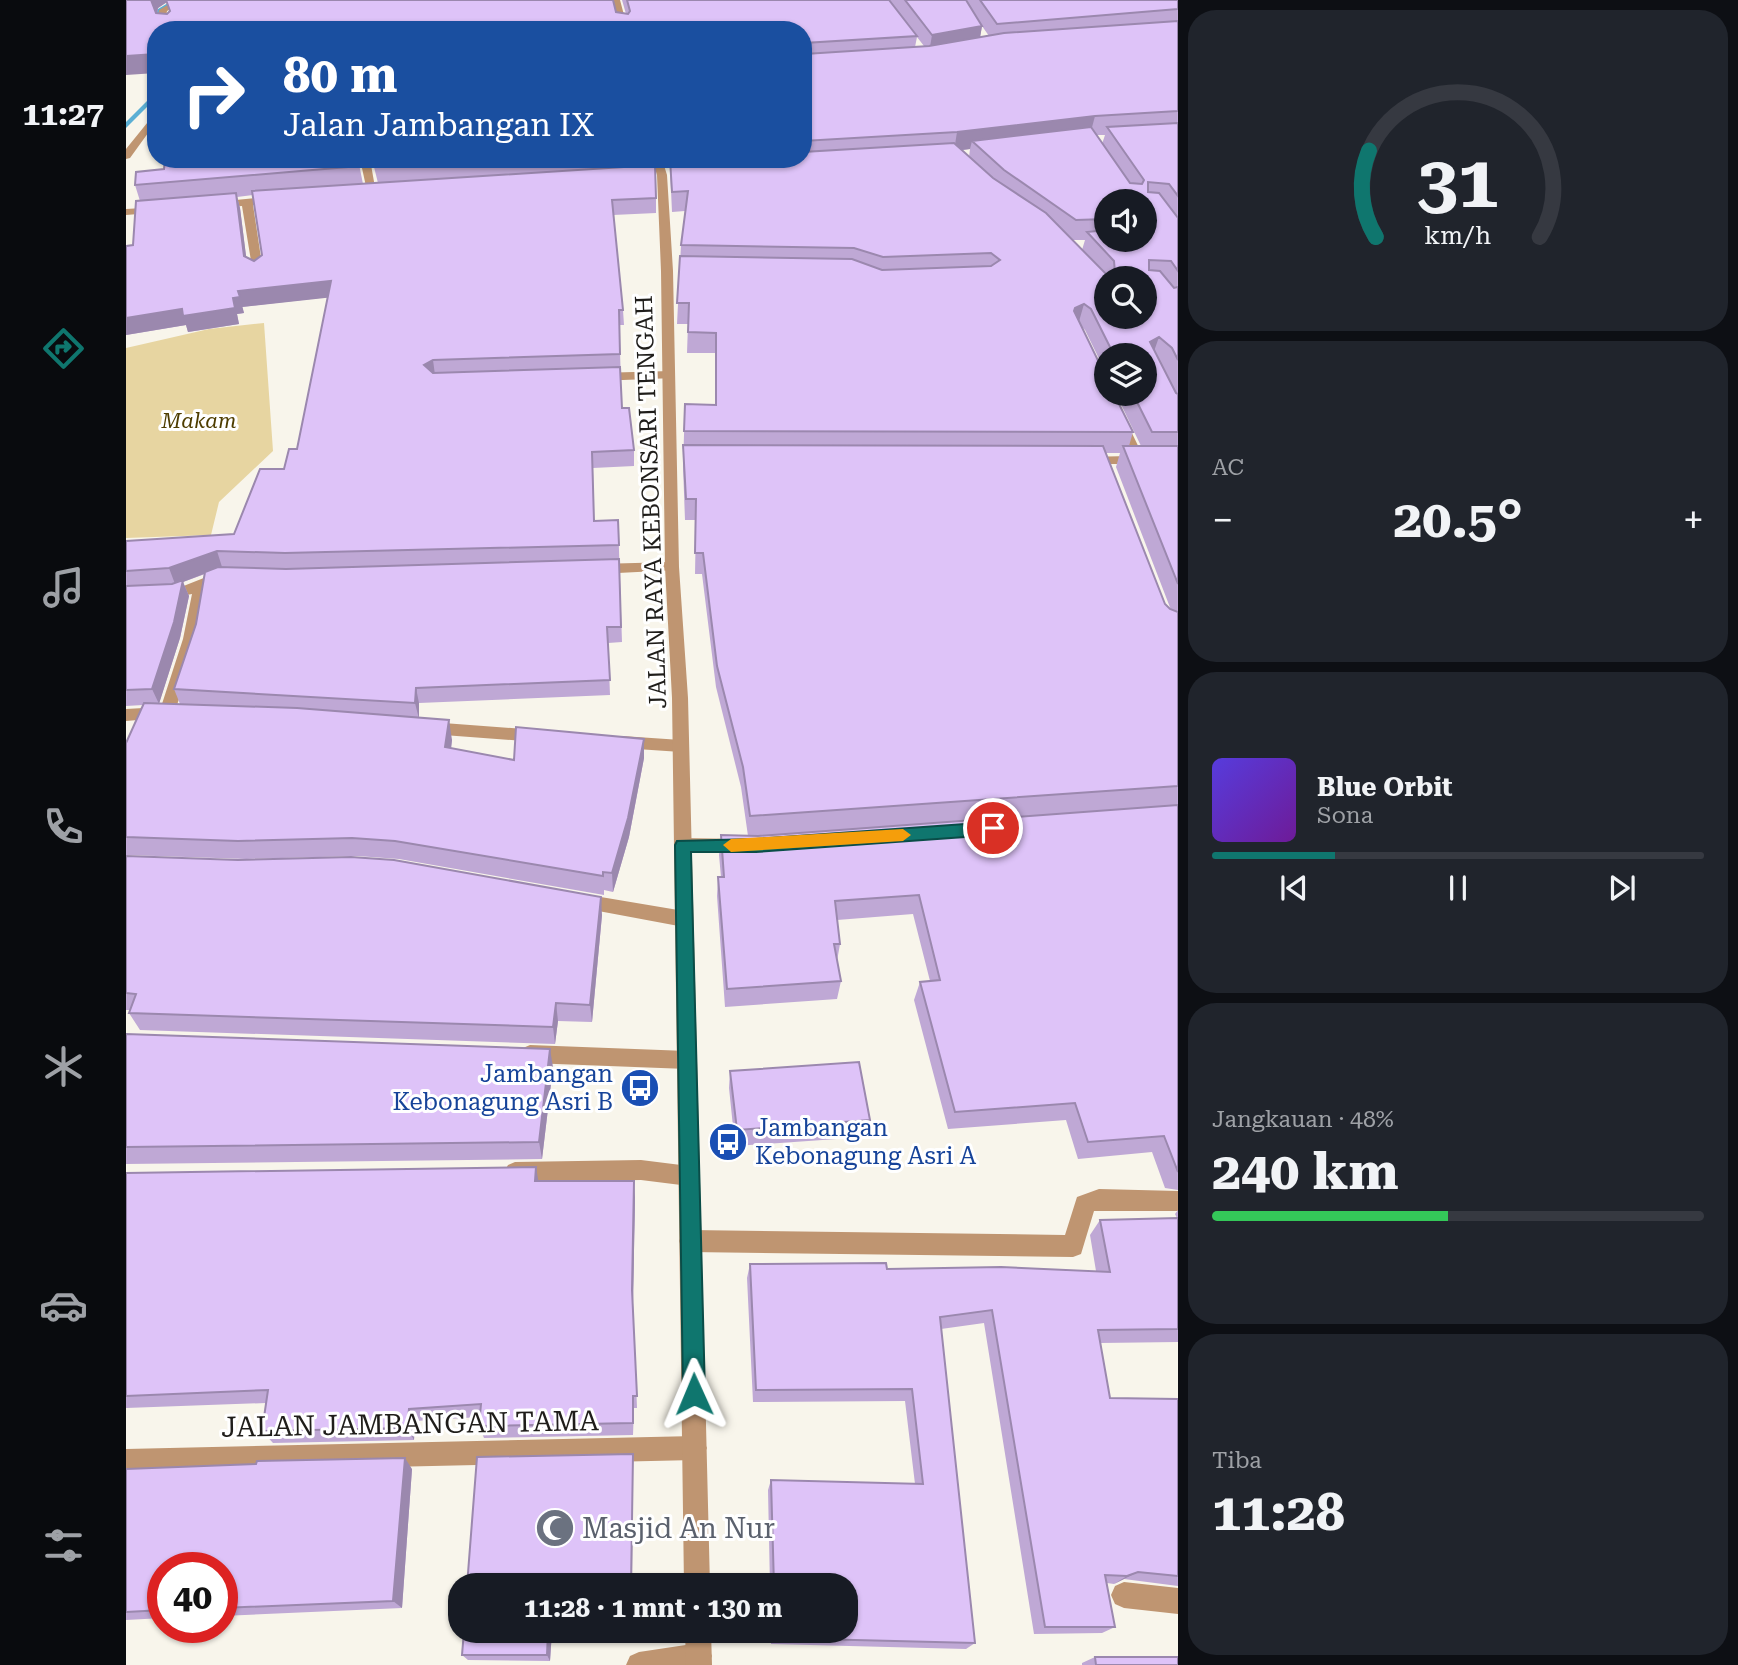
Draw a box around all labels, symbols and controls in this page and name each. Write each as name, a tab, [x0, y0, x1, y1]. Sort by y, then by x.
text: 80 m	[283, 47, 398, 104]
icon: right	[168, 49, 259, 140]
text: 11:27	[22, 95, 104, 133]
text: Jalan Jambangan IX	[283, 106, 595, 144]
text: 31	[1417, 140, 1499, 225]
map controls	[1094, 189, 1157, 406]
button: sound	[1094, 189, 1157, 252]
text: km/h	[1425, 220, 1491, 249]
button: search	[1094, 266, 1157, 329]
street label: JALAN RAYA KEBONSARI TENGAH	[630, 295, 672, 709]
icon: directions	[39, 324, 88, 373]
button: layers	[1094, 343, 1157, 406]
park label: Makam	[161, 409, 236, 433]
text: AC	[1212, 454, 1244, 481]
text: 20.5°	[1393, 489, 1523, 550]
text: −	[1212, 498, 1233, 542]
text: +	[1683, 498, 1704, 542]
icon: music	[39, 563, 88, 612]
text: Blue Orbit	[1317, 772, 1453, 802]
pin	[963, 798, 1023, 858]
icon: phone	[39, 802, 88, 851]
text: Sona	[1317, 802, 1373, 829]
icon: arrive	[974, 809, 1012, 847]
icon: previous	[1275, 869, 1313, 907]
icon: pause	[1439, 869, 1477, 907]
icon: next	[1603, 869, 1641, 907]
icon: climate	[39, 1042, 88, 1091]
place label: Jambangan Kebonagung Asri B	[393, 1060, 613, 1116]
bus stop icon: Jambangan Kebonagung Asri B	[619, 1067, 661, 1109]
text: Jangkauan · 48%	[1212, 1106, 1394, 1133]
place label: Jambangan Kebonagung Asri A	[755, 1114, 976, 1170]
bus stop icon: Jambangan Kebonagung Asri A	[707, 1121, 749, 1163]
text: 240 km	[1212, 1141, 1399, 1202]
icon: car	[39, 1281, 88, 1330]
position arrow	[657, 1357, 731, 1431]
street label: JALAN JAMBANGAN TAMA	[221, 1404, 600, 1444]
text: Tiba	[1212, 1447, 1262, 1474]
text: 11:28	[1212, 1482, 1345, 1543]
mosque icon: Masjid An Nur	[534, 1507, 576, 1549]
place label: Masjid An Nur	[582, 1512, 775, 1545]
icon: filters	[39, 1521, 88, 1570]
speed limit sign: 40	[147, 1552, 238, 1643]
text: 11:28 · 1 mnt · 130 m	[524, 1593, 782, 1623]

